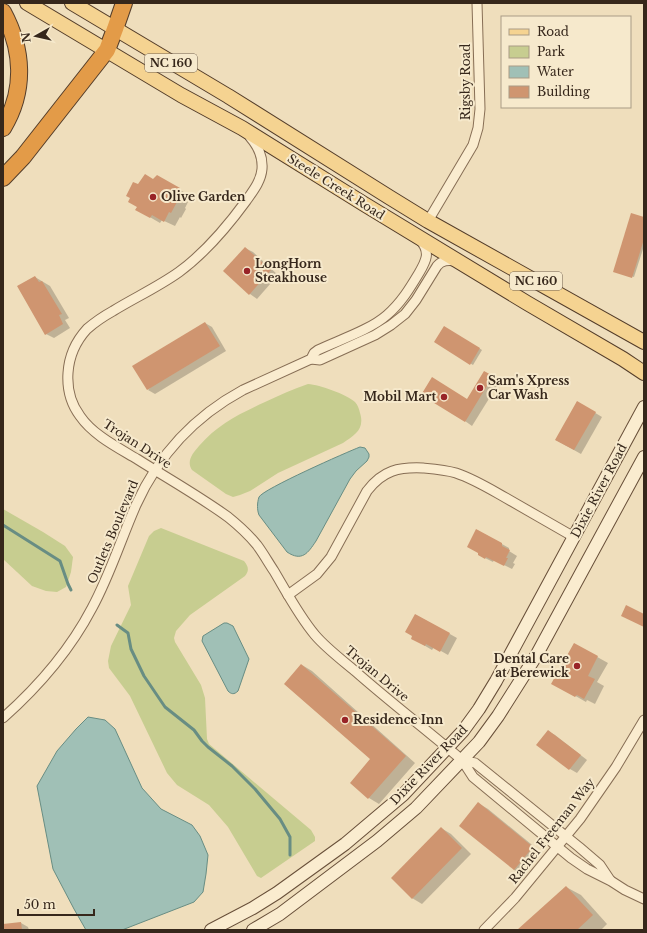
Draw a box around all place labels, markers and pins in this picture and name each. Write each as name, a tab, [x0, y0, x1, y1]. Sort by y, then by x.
place label: Olive Garden	[161, 189, 246, 204]
marker: Olive Garden	[148, 192, 158, 202]
place label: LongHorn Steakhouse	[255, 256, 327, 285]
marker: LongHorn Steakhouse	[242, 266, 252, 276]
place label: Sam's Xpress Car Wash	[488, 373, 570, 402]
marker: Sam's Xpress Car Wash	[475, 383, 485, 393]
place label: Mobil Mart	[364, 389, 436, 404]
marker: Mobil Mart	[439, 392, 449, 402]
place label: Dental Care at Berewick	[494, 651, 570, 680]
marker: Dental Care at Berewick	[572, 661, 582, 671]
place label: Residence Inn	[353, 712, 444, 727]
marker: Residence Inn	[340, 715, 350, 725]

